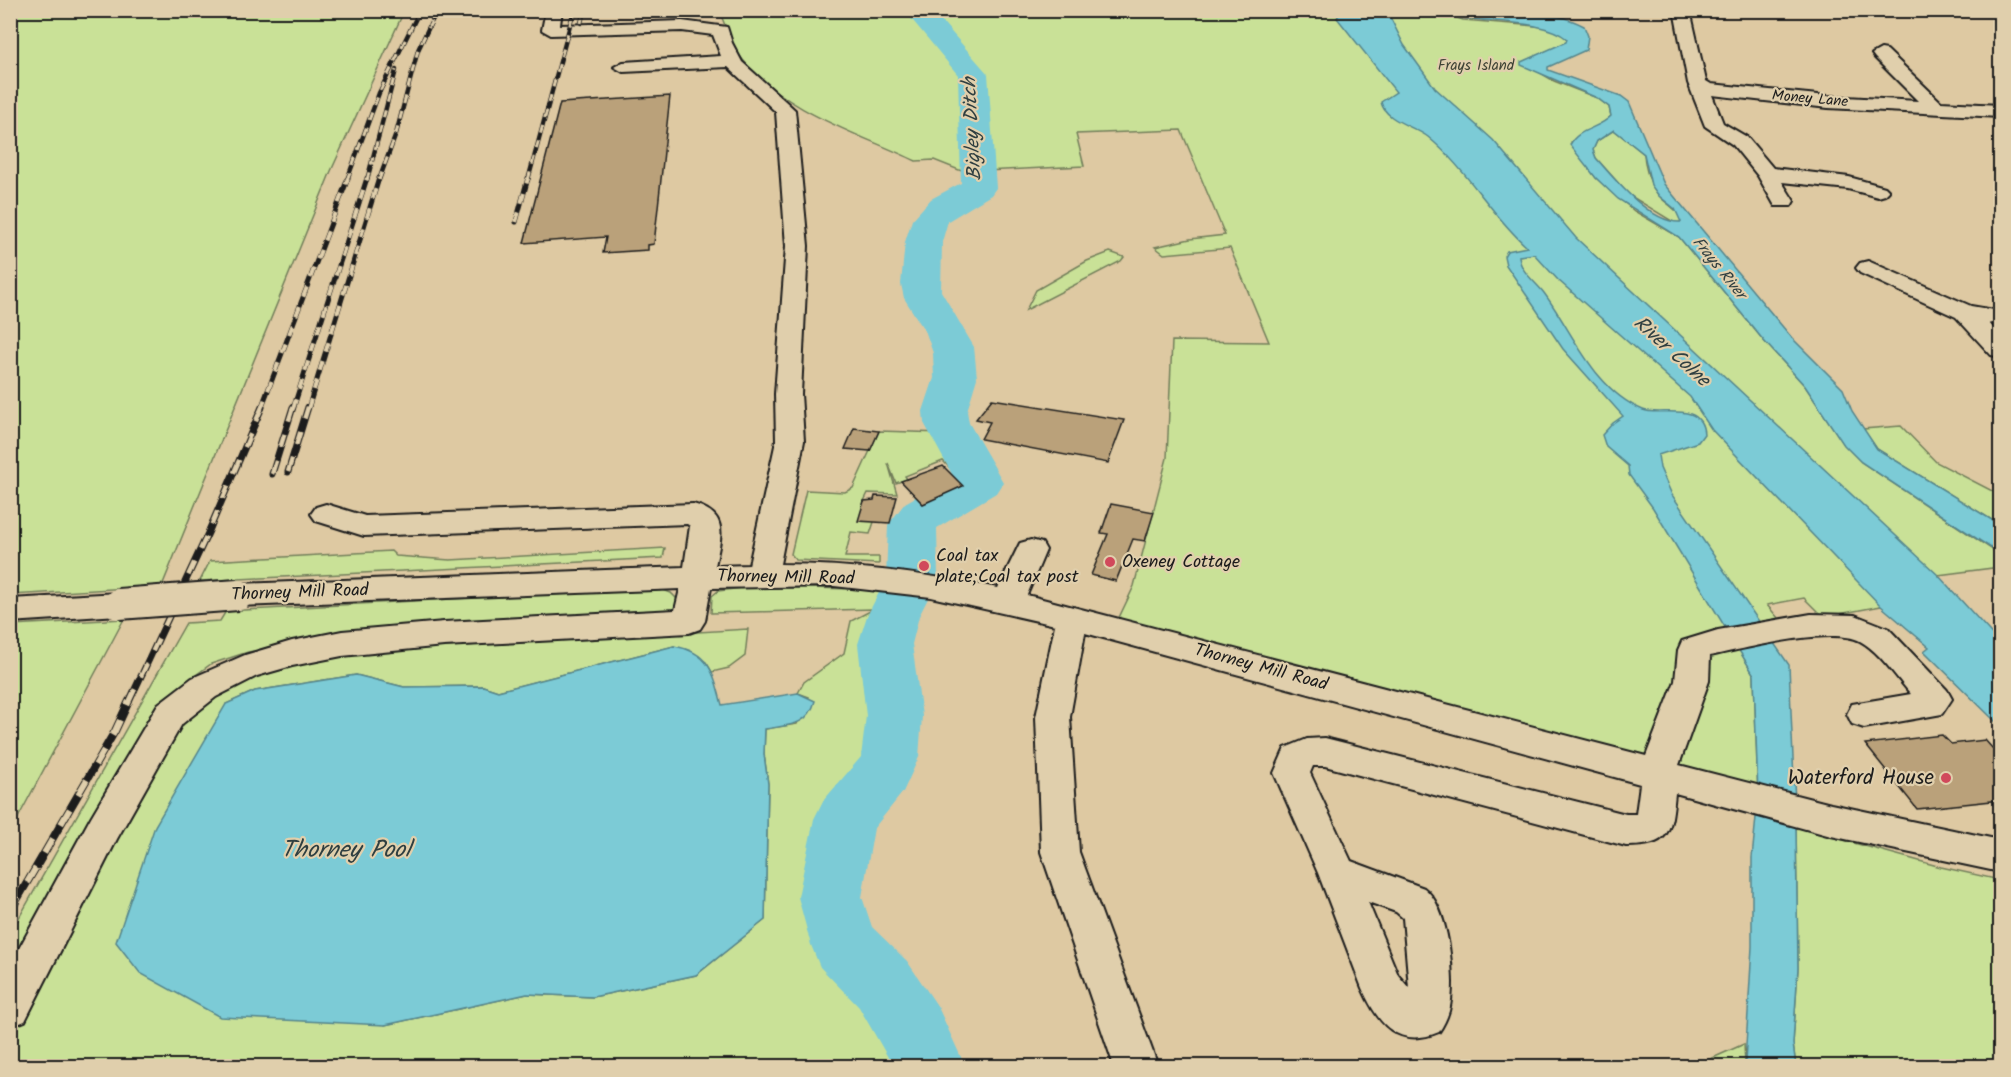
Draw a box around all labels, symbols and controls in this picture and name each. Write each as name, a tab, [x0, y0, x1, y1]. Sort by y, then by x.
park label: Frays Island	[1438, 54, 1515, 78]
water label: Bigley Ditch	[954, 74, 992, 181]
street label: Money Lane	[1771, 84, 1849, 114]
water label: Frays River	[1686, 231, 1754, 308]
water label: River Colne	[1625, 309, 1718, 397]
place label: Coal tax plate;Coal tax post	[935, 542, 1080, 592]
place label: Oxeney Cottage	[1122, 548, 1240, 577]
marker: Oxeney Cottage	[1103, 555, 1117, 569]
marker: Coal tax plate;Coal tax post	[917, 559, 931, 573]
street label: Thorney Mill Road	[717, 562, 856, 594]
street label: Thorney Mill Road	[231, 576, 370, 610]
street label: Thorney Mill Road	[1191, 636, 1332, 700]
place label: Waterford House	[1788, 762, 1935, 795]
marker: Waterford House	[1939, 771, 1953, 785]
water label: Thorney Pool	[281, 831, 415, 870]

